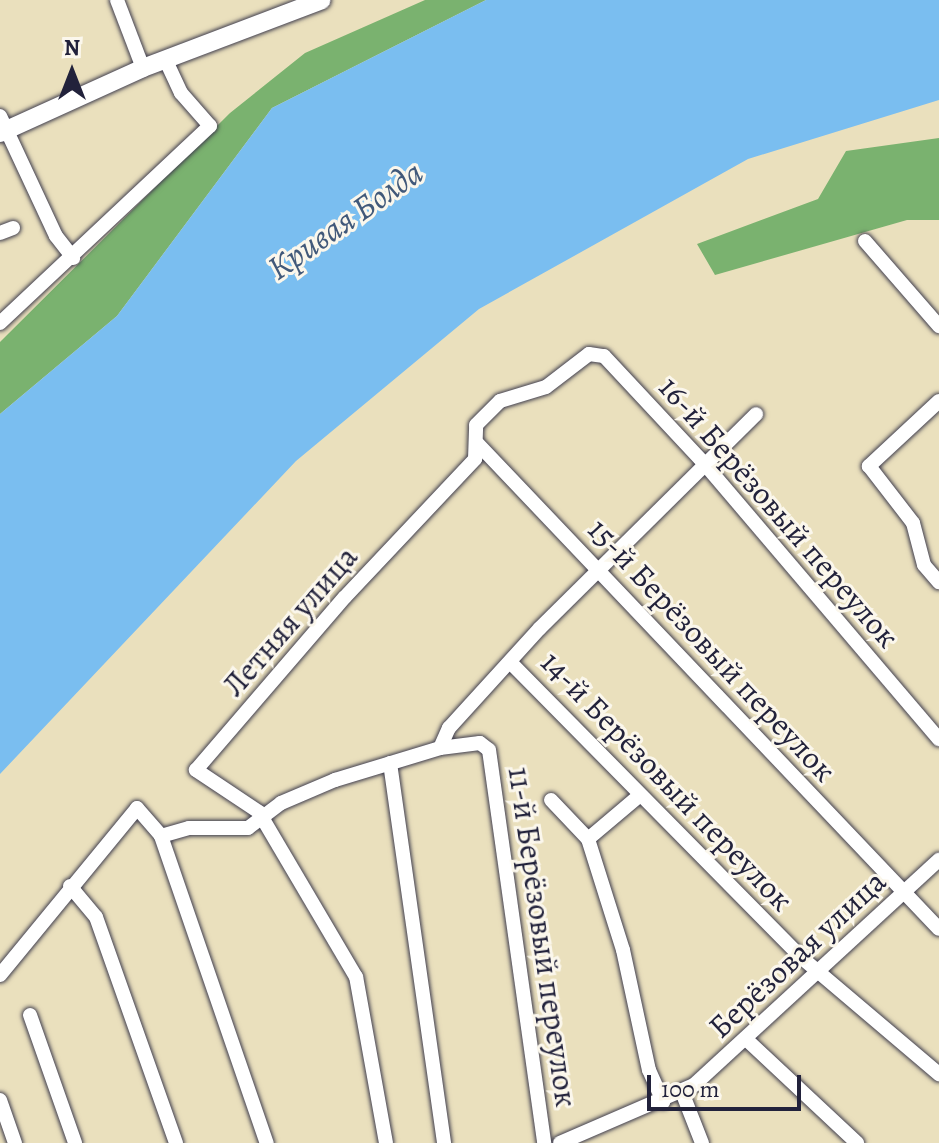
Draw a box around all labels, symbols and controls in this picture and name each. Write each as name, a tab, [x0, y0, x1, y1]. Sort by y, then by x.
north arrow	[32, 32, 112, 112]
text: N	[64, 33, 80, 63]
water label: Кривая Болда	[259, 152, 431, 288]
street label: 16-й Берёзовый переулок	[651, 368, 907, 656]
street label: 15-й Берёзовый переулок	[580, 510, 844, 790]
street label: Летняя улица	[214, 538, 366, 704]
street label: 14-й Берёзовый переулок	[533, 643, 801, 919]
street label: 11-й Берёзовый переулок	[500, 764, 586, 1110]
street label: Берёзовая улица	[700, 862, 894, 1046]
scale bar	[651, 1059, 805, 1109]
text: 100 m	[661, 1073, 720, 1105]

